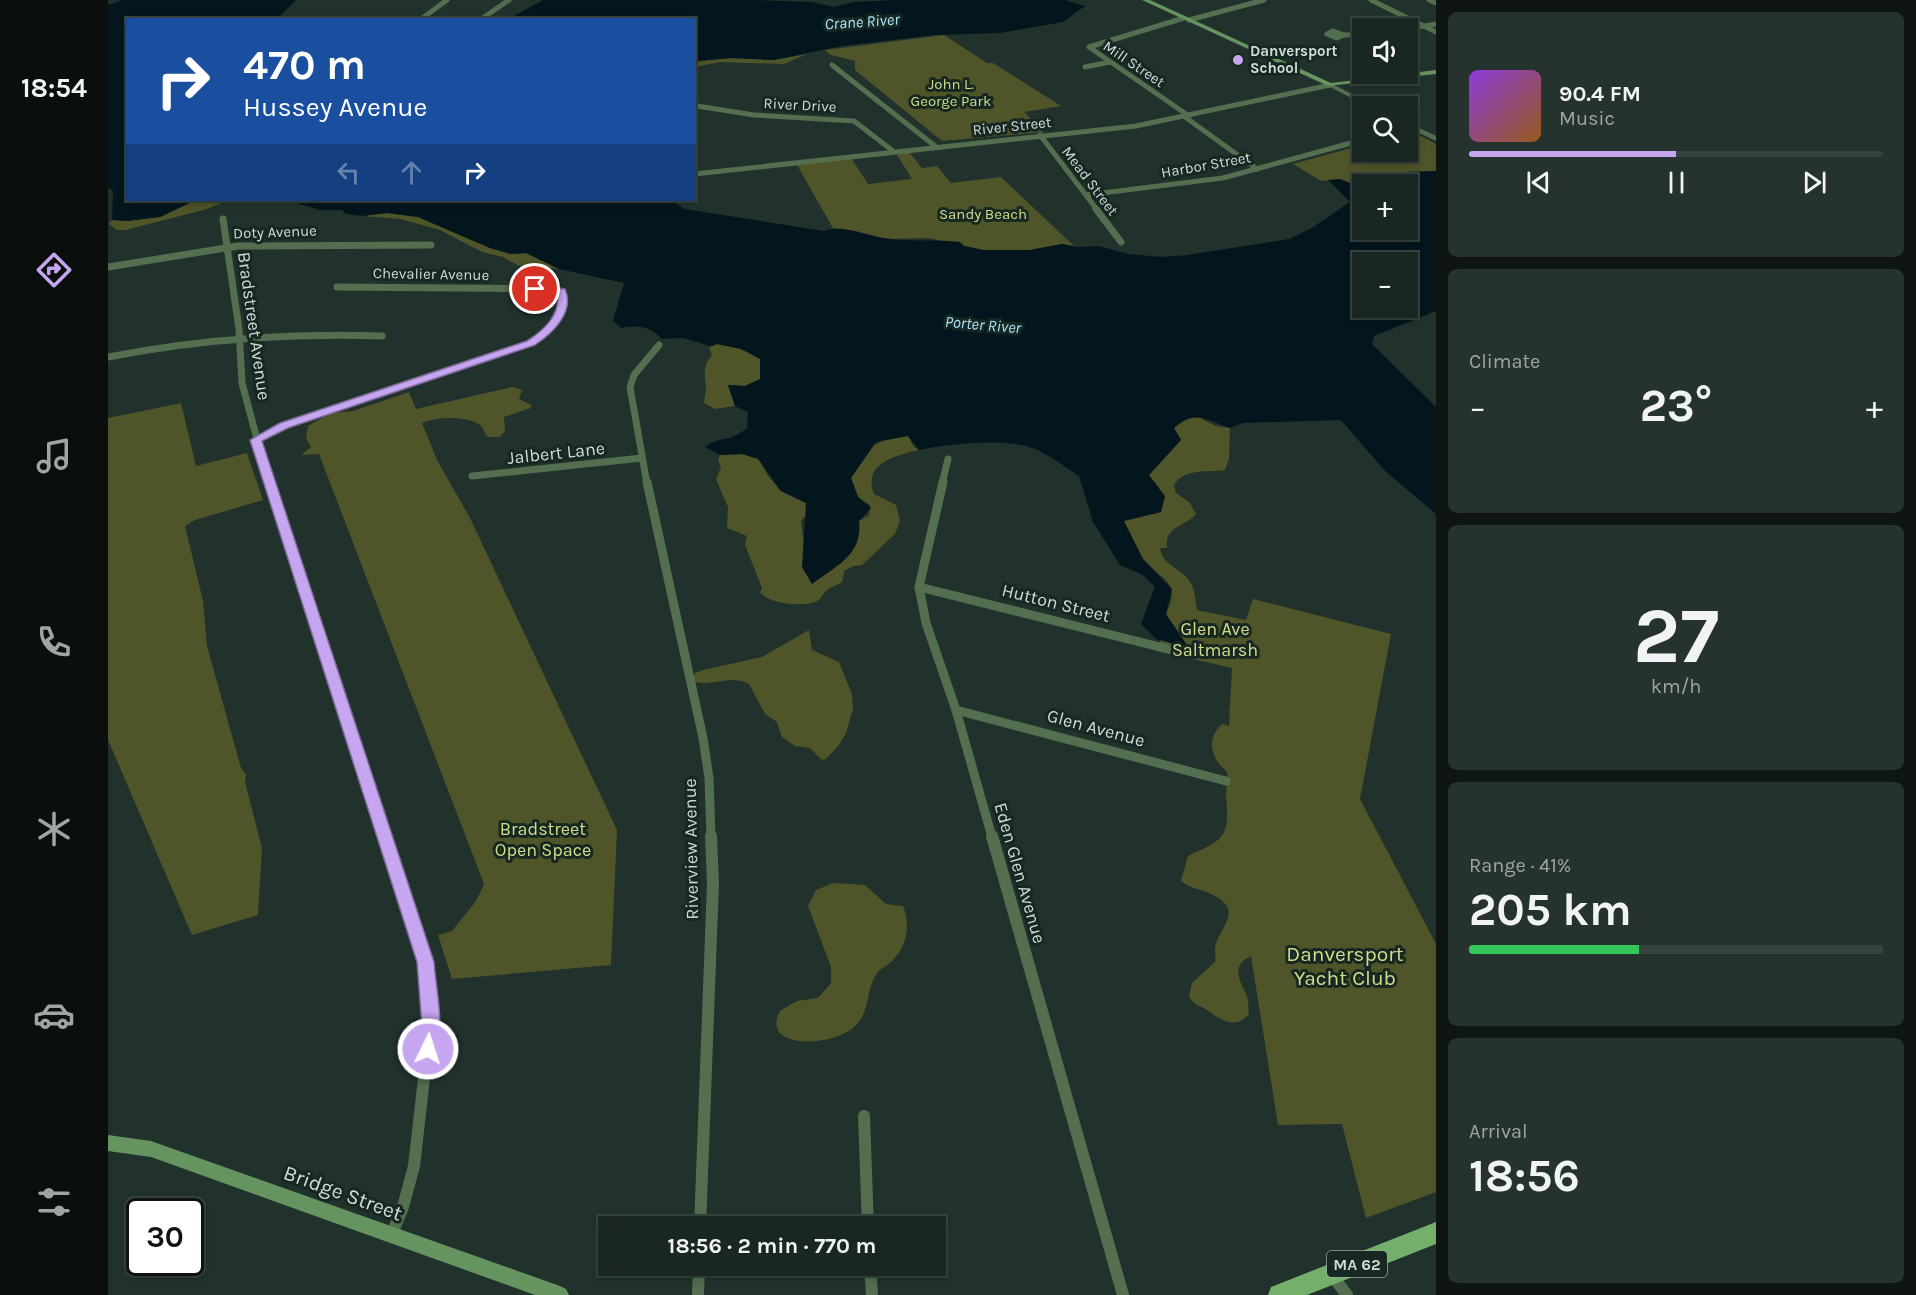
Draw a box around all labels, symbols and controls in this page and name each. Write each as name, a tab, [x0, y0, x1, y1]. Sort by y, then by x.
water label: Crane River	[824, 9, 901, 34]
map controls	[1352, 18, 1418, 318]
button: sound	[1352, 18, 1418, 84]
street label: Mill Street	[1100, 37, 1168, 91]
text: 470 m	[243, 40, 366, 90]
icon: right	[144, 42, 222, 120]
place label: Danversport School	[1250, 42, 1337, 77]
marker: Danversport School	[1231, 53, 1245, 67]
text: 18:54	[21, 72, 87, 104]
park label: John L. George Park	[911, 75, 991, 110]
text: 90.4 FM	[1559, 81, 1641, 107]
text: Hussey Avenue	[243, 91, 427, 123]
street label: River Drive	[763, 94, 837, 116]
button: search	[1352, 96, 1418, 162]
text: Music	[1559, 107, 1615, 130]
street label: River Street	[972, 113, 1053, 139]
street label: Mead Street	[1058, 143, 1122, 220]
street label: Harbor Street	[1160, 148, 1253, 182]
icon: left	[332, 156, 365, 189]
icon: ahead	[395, 156, 428, 189]
icon: right	[458, 156, 491, 189]
icon: previous	[1522, 166, 1555, 199]
icon: pause	[1660, 166, 1693, 199]
icon: next	[1798, 166, 1831, 199]
button: +	[1352, 174, 1418, 240]
park label: Sandy Beach	[939, 205, 1027, 223]
street label: Doty Avenue	[233, 222, 317, 242]
icon: directions	[33, 249, 75, 291]
street label: Bradstreet Avenue	[233, 250, 275, 402]
button: −	[1352, 252, 1418, 318]
pin	[509, 263, 560, 314]
street label: Chevalier Avenue	[373, 264, 489, 284]
icon: arrive	[518, 272, 551, 305]
water label: Porter River	[944, 312, 1022, 337]
text: Climate	[1469, 350, 1540, 373]
text: 23°	[1640, 380, 1712, 432]
text: −	[1469, 388, 1486, 426]
text: +	[1866, 388, 1883, 426]
icon: music	[33, 435, 75, 477]
street label: Jalbert Lane	[506, 437, 606, 469]
street label: Hutton Street	[1000, 579, 1113, 627]
text: 27	[1633, 590, 1719, 682]
park label: Glen Ave Saltmarsh	[1172, 618, 1258, 661]
icon: phone	[33, 621, 75, 663]
text: km/h	[1651, 675, 1701, 698]
street label: Glen Avenue	[1045, 704, 1147, 752]
street label: Riverview Avenue	[679, 778, 703, 920]
street label: Eden Glen Avenue	[989, 800, 1051, 946]
icon: climate	[33, 808, 75, 850]
park label: Bradstreet Open Space	[495, 818, 591, 861]
text: Range · 41%	[1469, 854, 1571, 877]
text: 205 km	[1469, 884, 1632, 936]
park label: Danversport Yacht Club	[1286, 942, 1404, 990]
icon: car	[33, 994, 75, 1036]
position arrow	[396, 1017, 460, 1081]
text: Arrival	[1469, 1120, 1528, 1143]
text: 18:56	[1469, 1150, 1580, 1202]
street label: Bridge Street	[280, 1160, 406, 1226]
icon: filters	[33, 1181, 75, 1223]
speed limit sign: 30	[126, 1198, 204, 1276]
text: 18:56 · 2 min · 770 m	[668, 1233, 876, 1259]
road number: MA 62	[1327, 1251, 1387, 1277]

